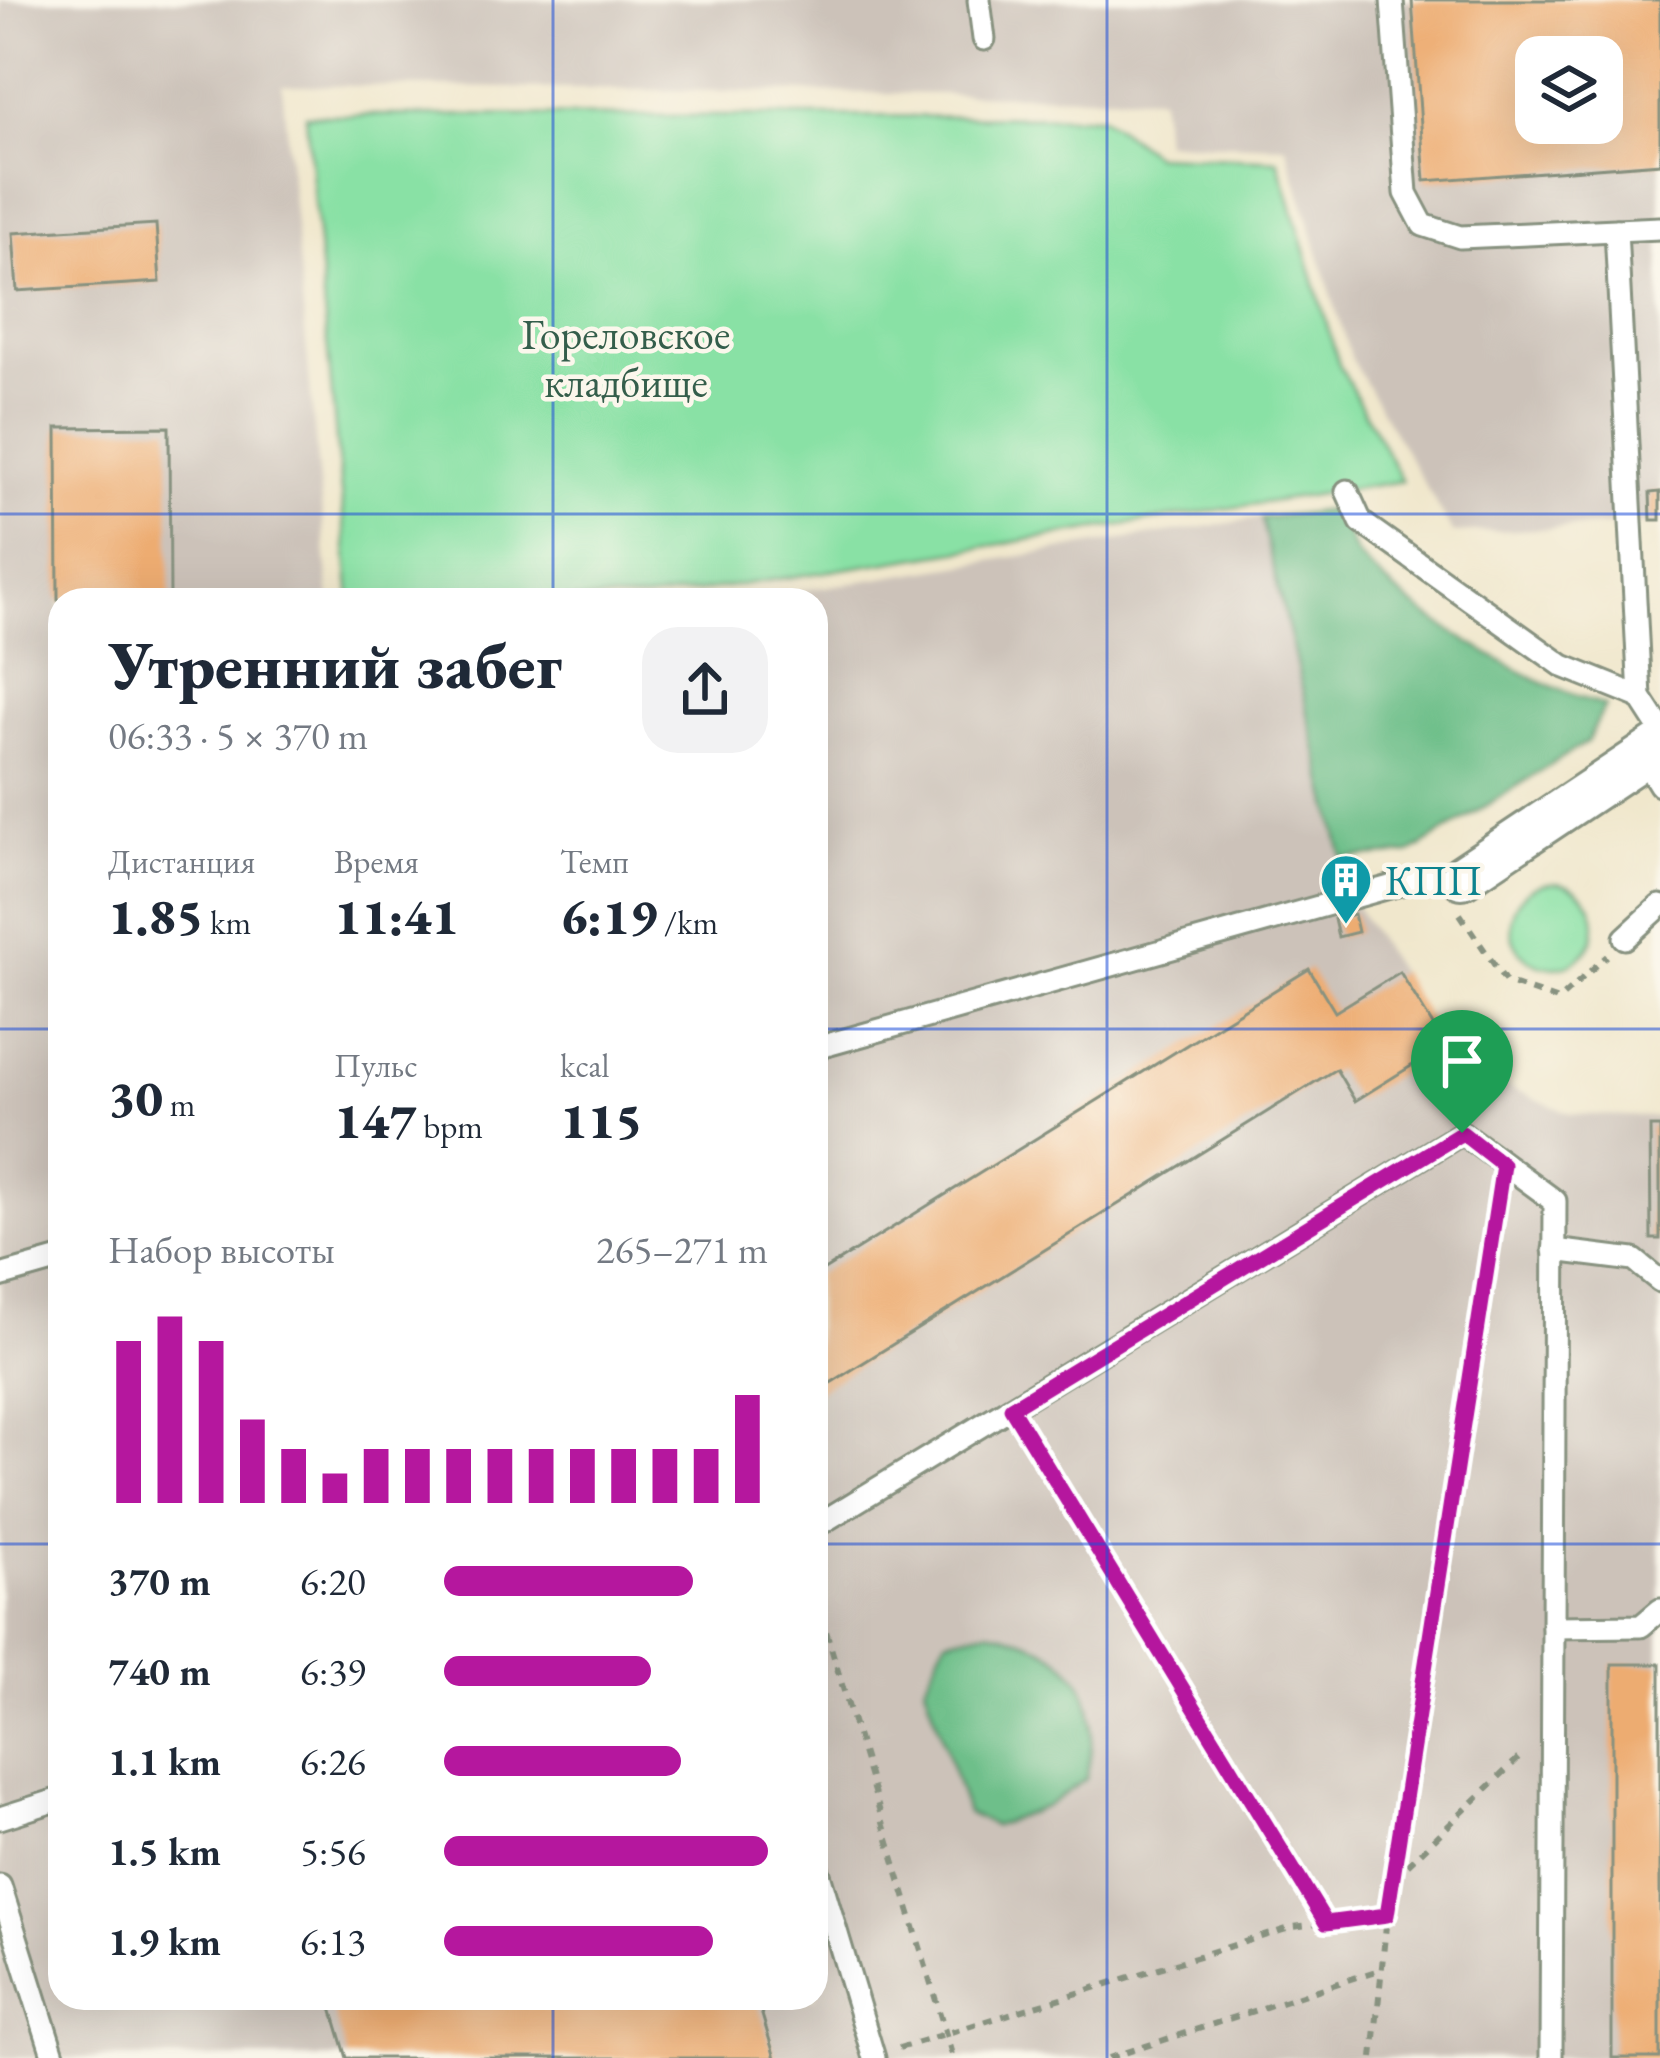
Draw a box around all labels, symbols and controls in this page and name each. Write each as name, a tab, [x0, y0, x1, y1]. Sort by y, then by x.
map controls	[1515, 36, 1623, 144]
button: layers	[1515, 36, 1623, 144]
park label: Гореловское кладбище	[522, 307, 730, 410]
text: Утренний забег	[108, 622, 562, 708]
button: share	[642, 627, 768, 753]
text: 06:33 · 5 × 370 m	[108, 710, 368, 761]
text: Дистанция	[108, 840, 255, 883]
text: Время	[334, 840, 419, 883]
text: Темп	[560, 840, 629, 883]
building icon: КПП	[1318, 852, 1374, 926]
place label: КПП	[1385, 853, 1482, 908]
text: 1.85	[108, 883, 203, 949]
text: 11:41	[334, 883, 459, 949]
text: 6:19	[560, 883, 657, 949]
text: km	[203, 901, 251, 944]
text: /km	[657, 901, 718, 944]
pin	[1411, 1010, 1513, 1133]
icon: arrive	[1429, 1028, 1495, 1094]
text: Пульс	[334, 1044, 418, 1087]
text: kcal	[560, 1044, 610, 1087]
text: 30	[108, 1065, 163, 1131]
text: m	[163, 1083, 195, 1126]
text: 147	[334, 1087, 417, 1153]
text: 115	[560, 1087, 643, 1153]
text: bpm	[417, 1105, 483, 1148]
text: Набор высоты	[108, 1224, 335, 1275]
text: 265–271 m	[596, 1224, 768, 1275]
text: 370 m	[108, 1556, 211, 1607]
text: 6:20	[300, 1556, 366, 1607]
text: 740 m	[108, 1646, 211, 1697]
text: 6:39	[300, 1646, 366, 1697]
text: 1.1 km	[108, 1736, 221, 1787]
text: 6:26	[300, 1736, 366, 1787]
text: 1.5 km	[108, 1826, 221, 1877]
text: 5:56	[300, 1826, 366, 1877]
text: 1.9 km	[108, 1916, 221, 1967]
text: 6:13	[300, 1916, 366, 1967]

